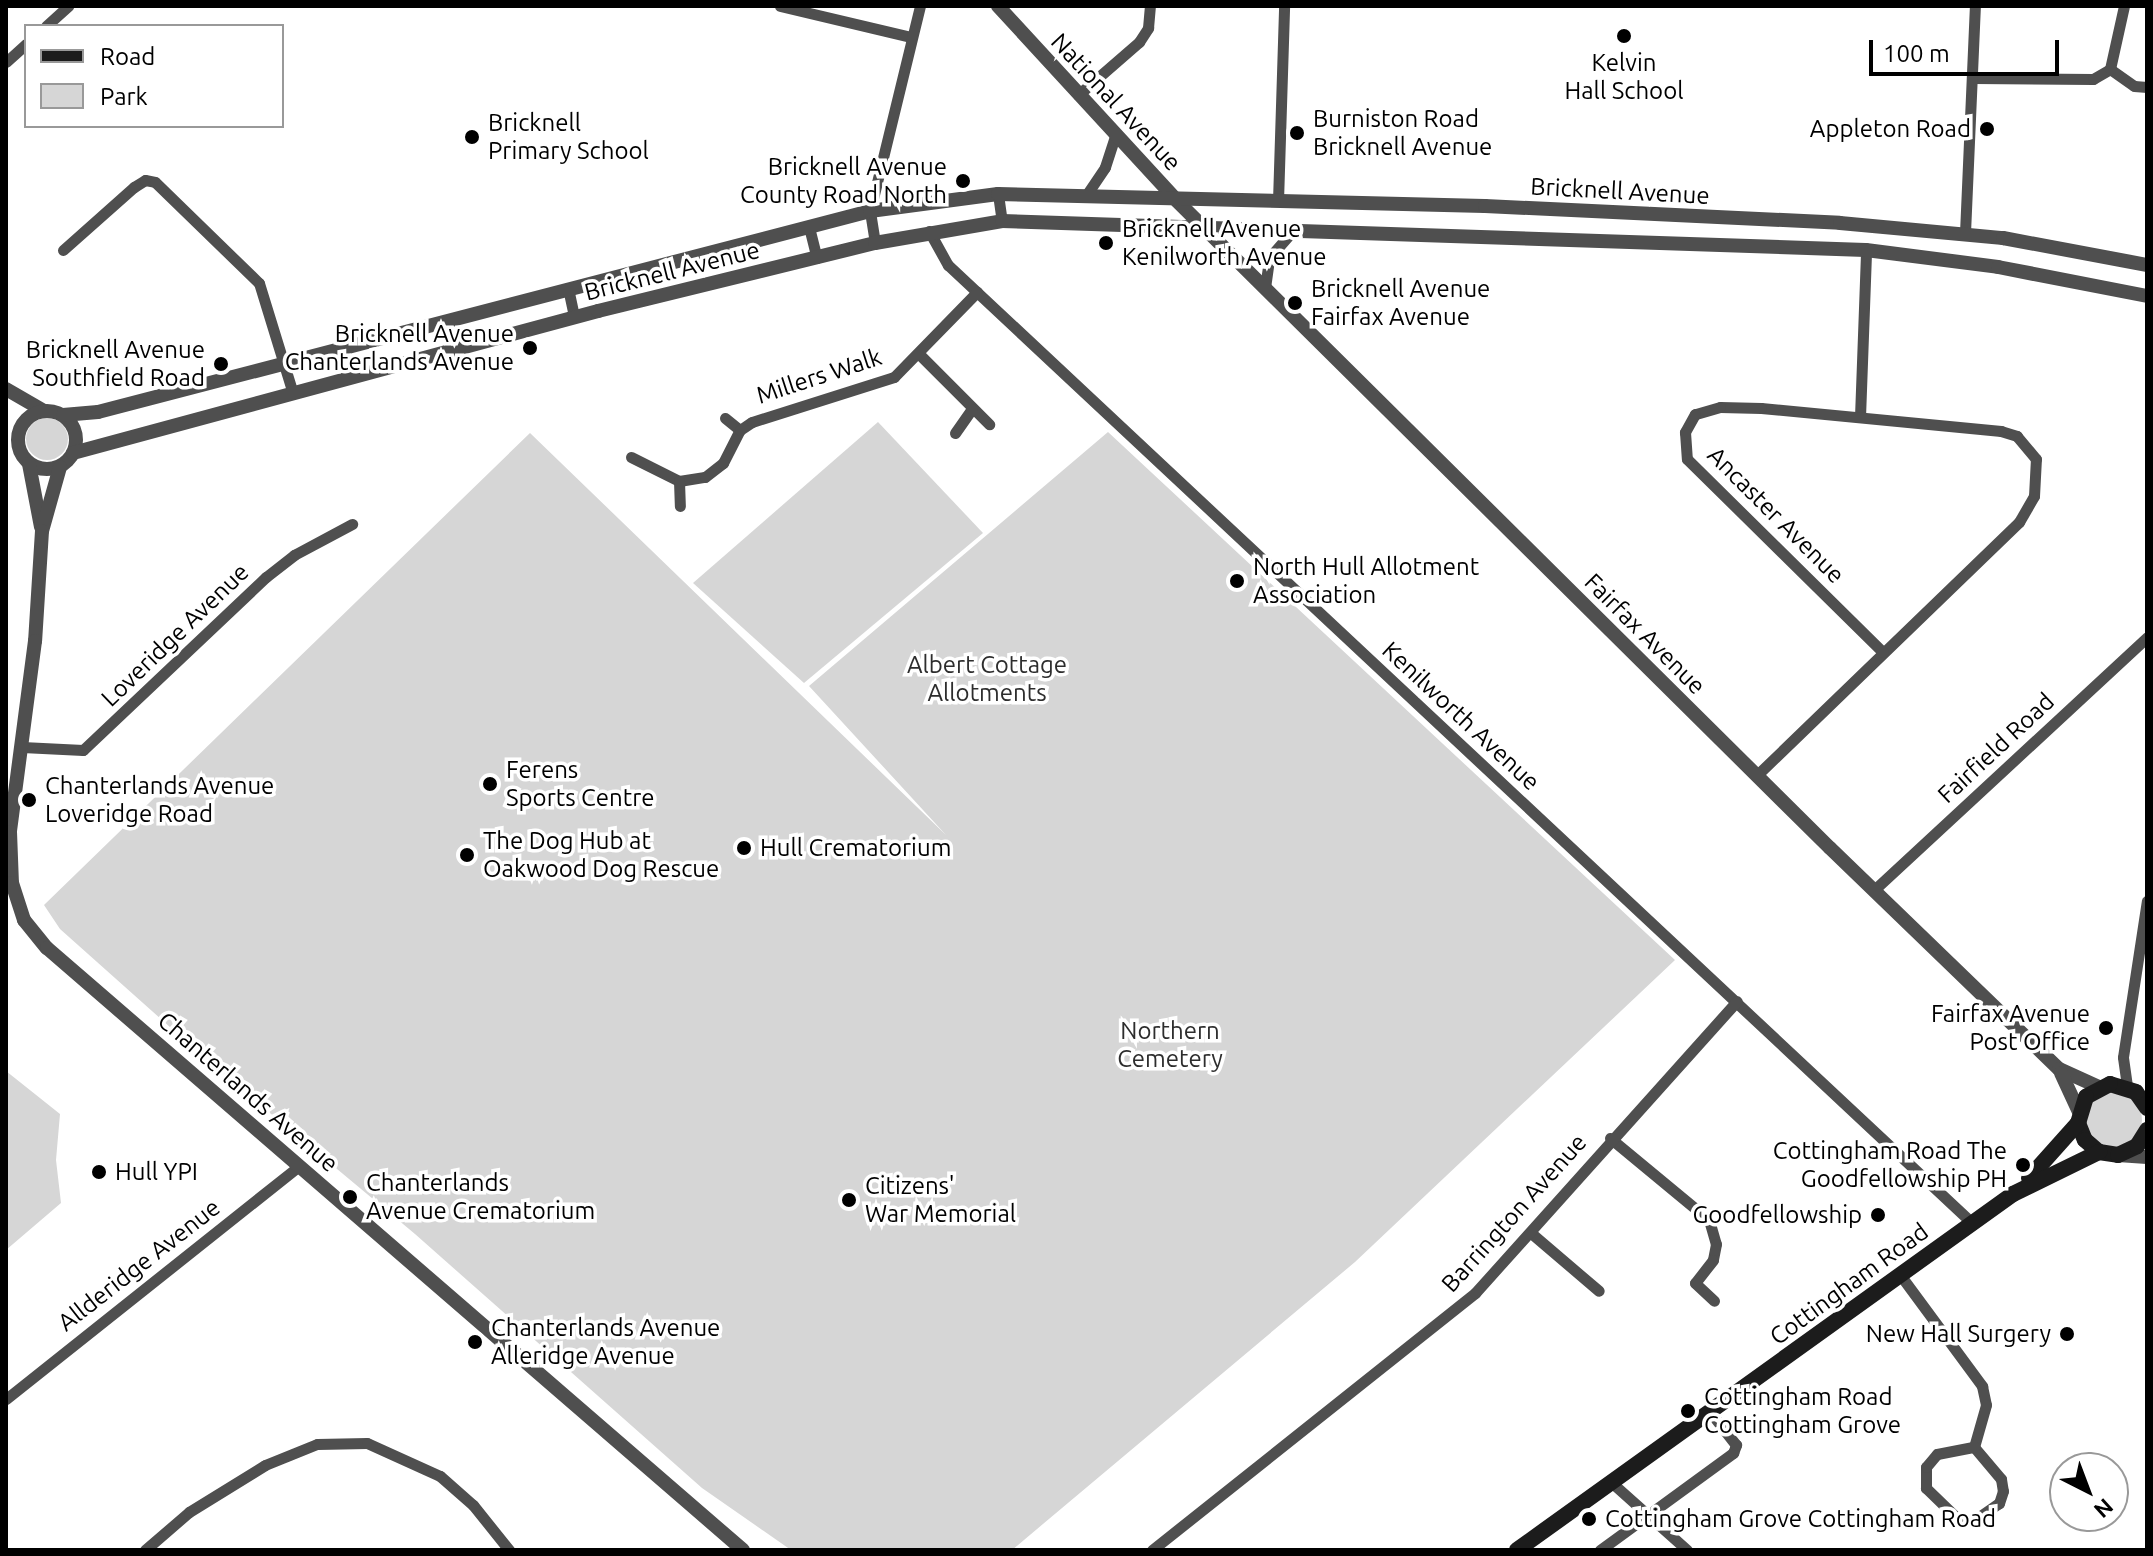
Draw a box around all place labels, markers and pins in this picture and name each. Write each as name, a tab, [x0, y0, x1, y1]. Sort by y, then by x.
marker: Kelvin Hall School	[1615, 27, 1633, 45]
place label: Kelvin Hall School	[1565, 49, 1683, 105]
place label: Burniston Road Bricknell Avenue	[1313, 105, 1492, 161]
place label: Bricknell Primary School	[488, 109, 649, 165]
place label: Appleton Road	[1810, 115, 1971, 143]
marker: Appleton Road	[1978, 120, 1996, 138]
marker: Burniston Road Bricknell Avenue	[1288, 124, 1306, 142]
marker: Bricknell Primary School	[463, 128, 481, 146]
place label: Bricknell Avenue County Road North	[740, 153, 947, 209]
marker: Bricknell Avenue County Road North	[954, 172, 972, 190]
place label: Bricknell Avenue Kenilworth Avenue	[1122, 215, 1327, 271]
marker: Bricknell Avenue Kenilworth Avenue	[1097, 234, 1115, 252]
place label: Bricknell Avenue Fairfax Avenue	[1311, 275, 1490, 331]
marker: Bricknell Avenue Fairfax Avenue	[1286, 294, 1304, 312]
place label: Bricknell Avenue Chanterlands Avenue	[285, 320, 514, 376]
place label: Bricknell Avenue Southfield Road	[26, 336, 205, 392]
marker: Bricknell Avenue Chanterlands Avenue	[521, 339, 539, 357]
marker: Bricknell Avenue Southfield Road	[212, 355, 230, 373]
place label: North Hull Allotment Association	[1253, 553, 1479, 609]
marker: North Hull Allotment Association	[1228, 572, 1246, 590]
place label: Ferens Sports Centre	[506, 756, 654, 812]
place label: Chanterlands Avenue Loveridge Road	[45, 772, 274, 828]
marker: Ferens Sports Centre	[481, 775, 499, 793]
marker: Chanterlands Avenue Loveridge Road	[20, 791, 38, 809]
place label: The Dog Hub at Oakwood Dog Rescue	[483, 827, 719, 883]
place label: Hull Crematorium	[760, 834, 951, 862]
marker: Hull Crematorium	[735, 839, 753, 857]
marker: The Dog Hub at Oakwood Dog Rescue	[458, 846, 476, 864]
place label: Fairfax Avenue Post Office	[1931, 1000, 2090, 1056]
marker: Fairfax Avenue Post Office	[2097, 1019, 2115, 1037]
place label: Cottingham Road The Goodfellowship PH	[1773, 1137, 2007, 1193]
marker: Cottingham Road The Goodfellowship PH	[2014, 1156, 2032, 1174]
place label: Hull YPI	[115, 1158, 198, 1186]
marker: Hull YPI	[90, 1163, 108, 1181]
place label: Chanterlands Avenue Crematorium	[366, 1169, 595, 1225]
place label: Citizens' War Memorial	[865, 1172, 1016, 1228]
marker: Chanterlands Avenue Crematorium	[341, 1188, 359, 1206]
marker: Citizens' War Memorial	[840, 1191, 858, 1209]
place label: Goodfellowship	[1692, 1201, 1862, 1229]
marker: Goodfellowship	[1869, 1206, 1887, 1224]
place label: Chanterlands Avenue Alleridge Avenue	[491, 1314, 720, 1370]
place label: New Hall Surgery	[1866, 1320, 2051, 1348]
marker: New Hall Surgery	[2058, 1325, 2076, 1343]
marker: Chanterlands Avenue Alleridge Avenue	[466, 1333, 484, 1351]
place label: Cottingham Road Cottingham Grove	[1704, 1383, 1901, 1439]
marker: Cottingham Road Cottingham Grove	[1679, 1402, 1697, 1420]
place label: Cottingham Grove Cottingham Road	[1605, 1505, 1996, 1533]
marker: Cottingham Grove Cottingham Road	[1580, 1510, 1598, 1528]

